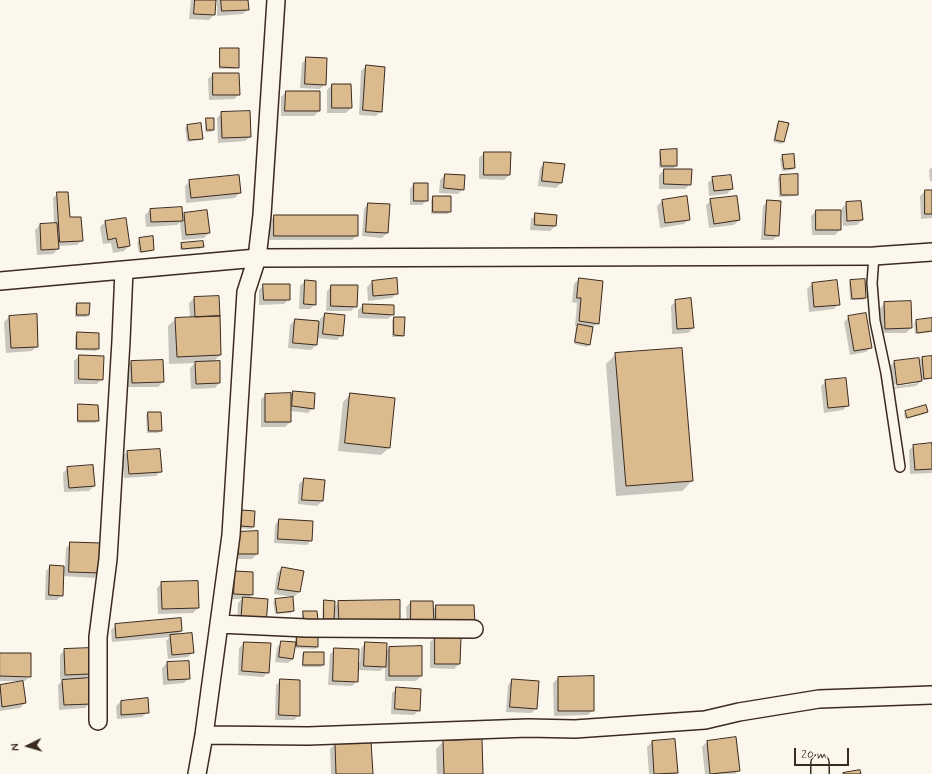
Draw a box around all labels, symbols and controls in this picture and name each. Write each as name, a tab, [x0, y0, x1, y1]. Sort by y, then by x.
north arrow	[8, 726, 48, 766]
scale bar	[796, 740, 851, 766]
text: N	[9, 743, 23, 751]
text: 20 m	[801, 747, 827, 763]

